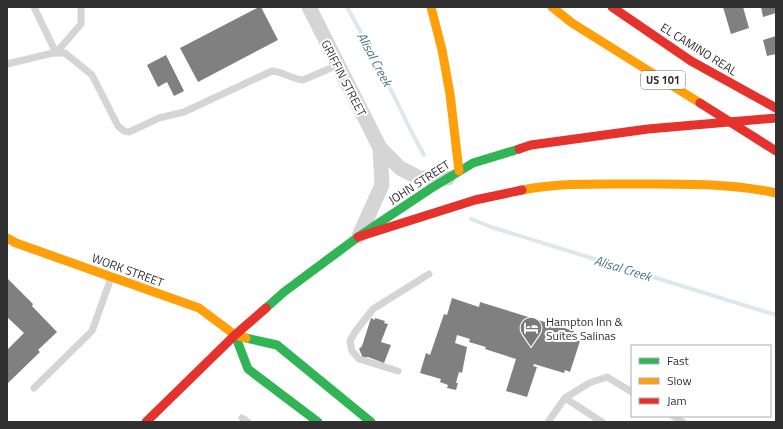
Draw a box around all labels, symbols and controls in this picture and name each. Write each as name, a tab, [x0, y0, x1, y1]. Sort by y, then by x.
street label: EL CAMINO REAL	[657, 18, 741, 80]
water label: Alisal Creek	[352, 28, 399, 92]
street label: GRIFFIN STREET	[316, 36, 372, 120]
road number: US 101	[641, 71, 685, 89]
street label: JOHN STREET	[384, 155, 454, 209]
street label: WORK STREET	[89, 248, 167, 292]
water label: Alisal Creek	[592, 250, 656, 287]
place label: Hampton Inn & Suites Salinas	[546, 312, 624, 345]
hotel icon: Hampton Inn & Suites Salinas	[518, 315, 544, 348]
legend	[631, 345, 771, 417]
text: Fast	[667, 351, 690, 370]
text: Slow	[667, 371, 692, 390]
text: Jam	[667, 391, 687, 410]

